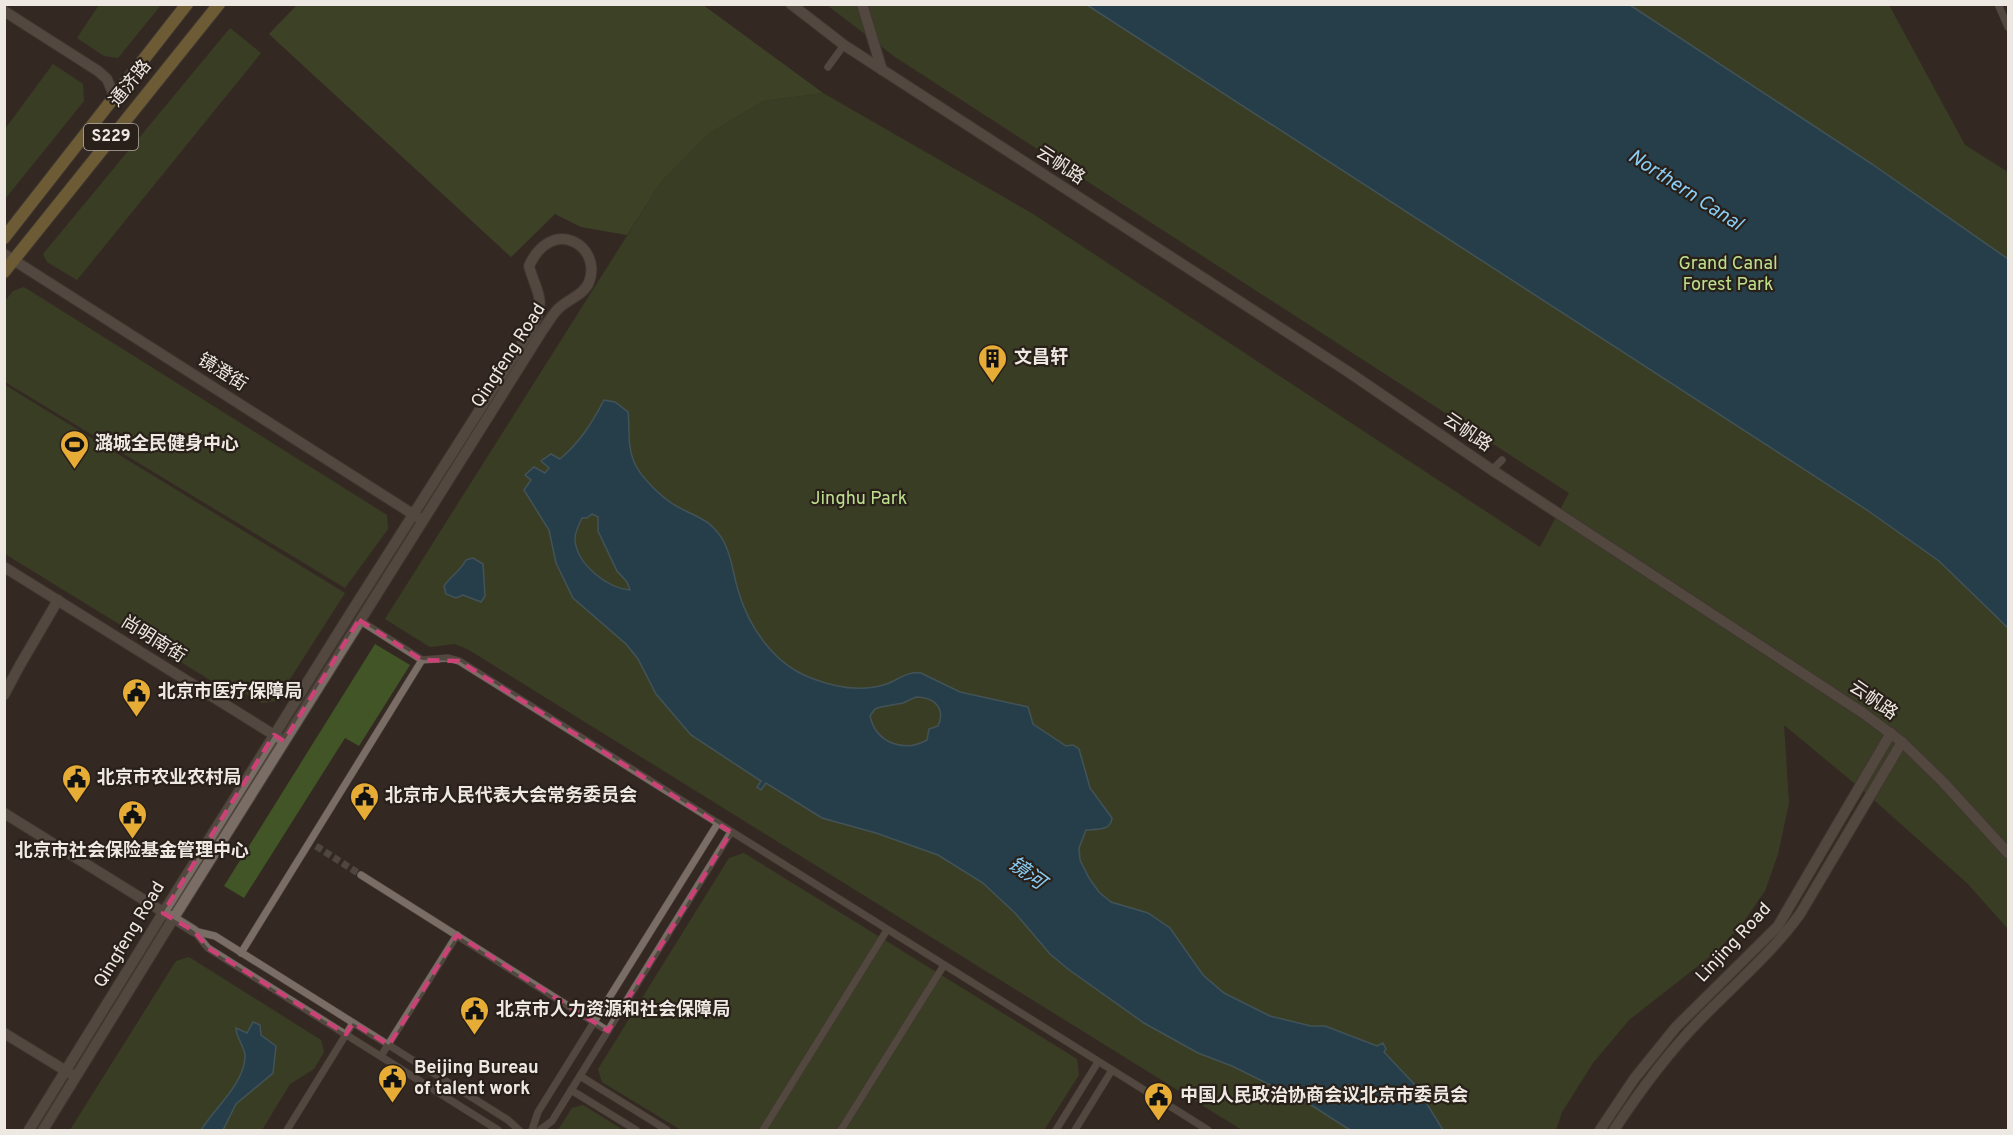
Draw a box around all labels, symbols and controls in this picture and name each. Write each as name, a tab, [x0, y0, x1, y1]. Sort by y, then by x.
street label: 通济路	[105, 56, 157, 112]
road number: S229	[84, 124, 138, 150]
street label: 云帆路	[1031, 142, 1089, 190]
water label: Northern Canal	[1623, 144, 1748, 238]
park label: Grand Canal Forest Park	[1678, 253, 1778, 297]
street label: Qingfeng Road	[467, 299, 551, 413]
building icon: 文昌轩	[977, 342, 1009, 384]
place label: 文昌轩	[1014, 346, 1068, 370]
street label: 镜澄街	[193, 349, 251, 397]
street label: 云帆路	[1438, 408, 1496, 458]
sports icon: 潞城全民健身中心	[58, 428, 90, 470]
place label: 潞城全民健身中心	[95, 433, 239, 456]
park label: Jinghu Park	[811, 488, 907, 511]
street label: 尚明南街	[116, 611, 190, 669]
public building icon: 北京市医疗保障局	[121, 676, 153, 718]
street label: 云帆路	[1844, 676, 1902, 726]
place label: 北京市医疗保障局	[158, 681, 302, 704]
public building icon: 北京市农业农村局	[60, 762, 92, 804]
place label: 北京市农业农村局	[97, 767, 241, 790]
public building icon: 北京市人民代表大会常务委员会	[348, 780, 380, 822]
place label: 北京市人民代表大会常务委员会	[385, 785, 637, 808]
public building icon: 北京市社会保险基金管理中心	[116, 798, 148, 840]
place label: 北京市社会保险基金管理中心	[15, 840, 249, 863]
water label: 镜河	[1002, 852, 1053, 899]
street label: Qingfeng Road	[89, 878, 171, 992]
street label: Linjing Road	[1691, 898, 1777, 988]
public building icon: 北京市人力资源和社会保障局	[459, 994, 491, 1036]
place label: 北京市人力资源和社会保障局	[496, 999, 730, 1022]
place label: Beijing Bureau of talent work	[414, 1057, 539, 1101]
public building icon: Beijing Bureau of talent work	[377, 1062, 409, 1104]
public building icon: 中国人民政治协商会议北京市委员会	[1143, 1080, 1175, 1122]
place label: 中国人民政治协商会议北京市委员会	[1180, 1084, 1468, 1108]

